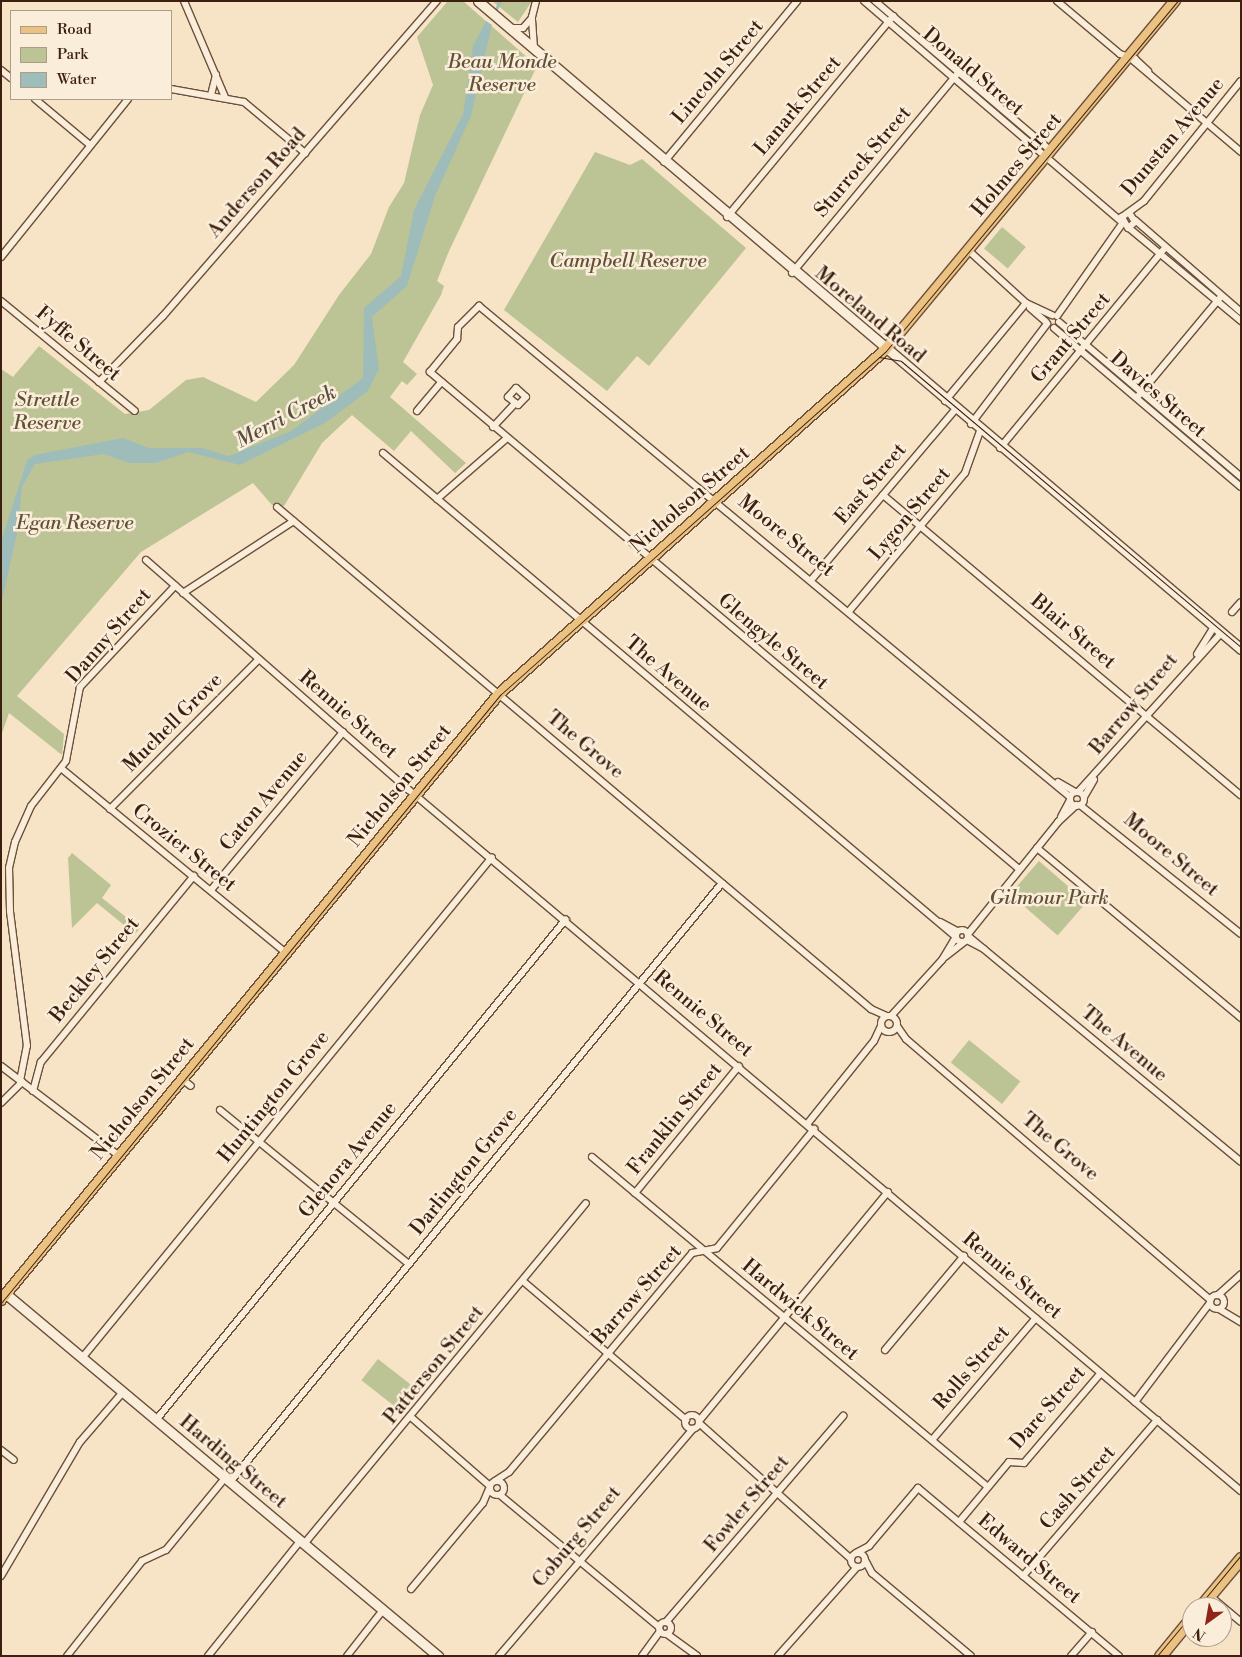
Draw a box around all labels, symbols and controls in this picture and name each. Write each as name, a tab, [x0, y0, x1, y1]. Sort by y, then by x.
legend	[10, 10, 172, 100]
street label: Lincoln Street	[667, 15, 769, 129]
text: Road	[57, 20, 92, 39]
street label: Donald Street	[918, 23, 1028, 121]
text: Park	[57, 45, 88, 64]
park label: Beau Monde Reserve	[447, 50, 557, 97]
street label: Lanark Street	[749, 51, 847, 161]
text: Water	[57, 70, 96, 89]
street label: Dunstan Avenue	[1116, 73, 1230, 201]
street label: Sturrock Street	[810, 102, 916, 222]
street label: Holmes Street	[967, 108, 1067, 222]
street label: Anderson Road	[203, 123, 311, 243]
park label: Campbell Reserve	[549, 249, 707, 273]
street label: Moreland Road	[810, 262, 930, 368]
street label: Grant Street	[1026, 288, 1116, 388]
street label: Fyffe Street	[30, 301, 126, 387]
street label: Davies Street	[1105, 347, 1211, 443]
water label: Merri Creek	[231, 380, 341, 454]
park label: Strettle Reserve	[13, 388, 81, 435]
street label: East Street	[830, 439, 912, 529]
street label: Nicholson Street	[625, 441, 755, 559]
street label: Lygon Street	[864, 463, 956, 565]
street label: Moore Street	[733, 490, 839, 582]
park label: Egan Reserve	[16, 511, 134, 535]
street label: Danny Street	[61, 584, 157, 688]
street label: Glengyle Street	[713, 589, 833, 695]
street label: Blair Street	[1026, 589, 1120, 675]
street label: The Avenue	[620, 631, 716, 717]
street label: Barrow Street	[1085, 649, 1183, 759]
street label: Rennie Street	[294, 666, 402, 764]
street label: Muchell Grove	[118, 668, 228, 778]
street label: The Grove	[541, 706, 629, 784]
street label: Nicholson Street	[343, 720, 457, 852]
street label: Caton Avenue	[215, 746, 313, 856]
street label: Crozier Street	[127, 799, 241, 897]
street label: Moore Street	[1118, 808, 1224, 902]
park label: Gilmour Park	[989, 886, 1109, 910]
street label: Beckley Street	[45, 912, 145, 1028]
street label: Rennie Street	[648, 965, 758, 1063]
street label: The Avenue	[1076, 1001, 1172, 1087]
street label: Huntington Grove	[213, 1026, 335, 1168]
street label: Nicholson Street	[86, 1033, 200, 1165]
street label: Franklin Street	[623, 1058, 727, 1180]
street label: Glenora Avenue	[294, 1097, 402, 1223]
street label: Darlington Grove	[405, 1104, 523, 1240]
street label: The Grove	[1016, 1108, 1104, 1186]
street label: Rennie Street	[957, 1227, 1067, 1325]
street label: Barrow Street	[587, 1240, 687, 1350]
street label: Hardwick Street	[737, 1254, 863, 1366]
street label: Patterson Street	[379, 1301, 489, 1429]
street label: Rolls Street	[929, 1321, 1015, 1415]
street label: Dare Street	[1005, 1361, 1091, 1455]
street label: Harding Street	[174, 1410, 292, 1514]
street label: Cash Street	[1035, 1441, 1121, 1535]
street label: Fowler Street	[699, 1451, 795, 1557]
street label: Coburg Street	[528, 1481, 626, 1593]
street label: Edward Street	[972, 1509, 1086, 1609]
north arrow	[1182, 1597, 1232, 1647]
text: N	[1190, 1623, 1209, 1644]

